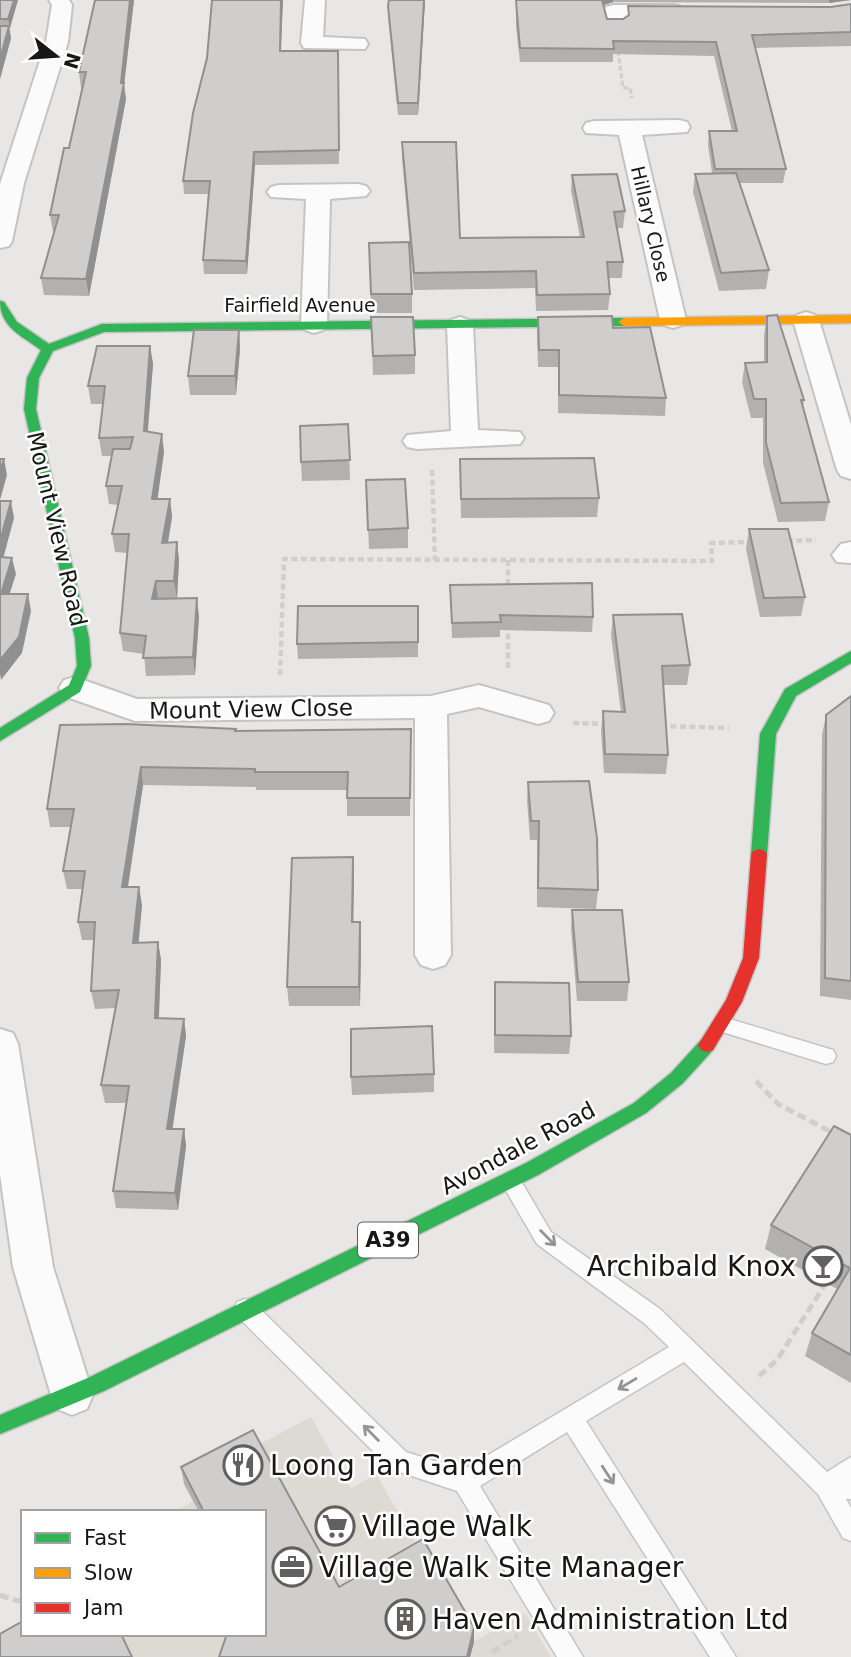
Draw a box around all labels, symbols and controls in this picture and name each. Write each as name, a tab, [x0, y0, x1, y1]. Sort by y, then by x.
north arrow	[21, 21, 91, 91]
text: N	[59, 50, 85, 72]
street label: Hillary Close	[627, 164, 675, 284]
street label: Fairfield Avenue	[224, 294, 376, 316]
street label: Mount View Road	[22, 429, 92, 629]
street label: Mount View Close	[149, 694, 353, 724]
street label: Avondale Road	[436, 1096, 600, 1200]
road number: A39	[358, 1222, 418, 1258]
one-way arrow	[540, 1230, 557, 1247]
bar icon: Archibald Knox	[802, 1245, 844, 1287]
place label: Archibald Knox	[587, 1250, 796, 1283]
one-way arrow	[617, 1378, 637, 1392]
one-way arrow	[363, 1424, 380, 1441]
restaurant icon: Loong Tan Garden	[222, 1444, 264, 1486]
place label: Loong Tan Garden	[270, 1449, 523, 1482]
one-way arrow	[601, 1465, 615, 1485]
supermarket icon: Village Walk	[314, 1505, 356, 1547]
legend	[21, 1510, 266, 1636]
place label: Village Walk	[362, 1510, 533, 1543]
text: Fast	[84, 1526, 126, 1550]
office icon: Village Walk Site Manager	[271, 1546, 313, 1588]
place label: Village Walk Site Manager	[319, 1551, 684, 1584]
text: Slow	[84, 1561, 133, 1585]
text: Jam	[82, 1596, 124, 1620]
building icon: Haven Administration Ltd	[384, 1598, 426, 1640]
place label: Haven Administration Ltd	[432, 1603, 789, 1636]

